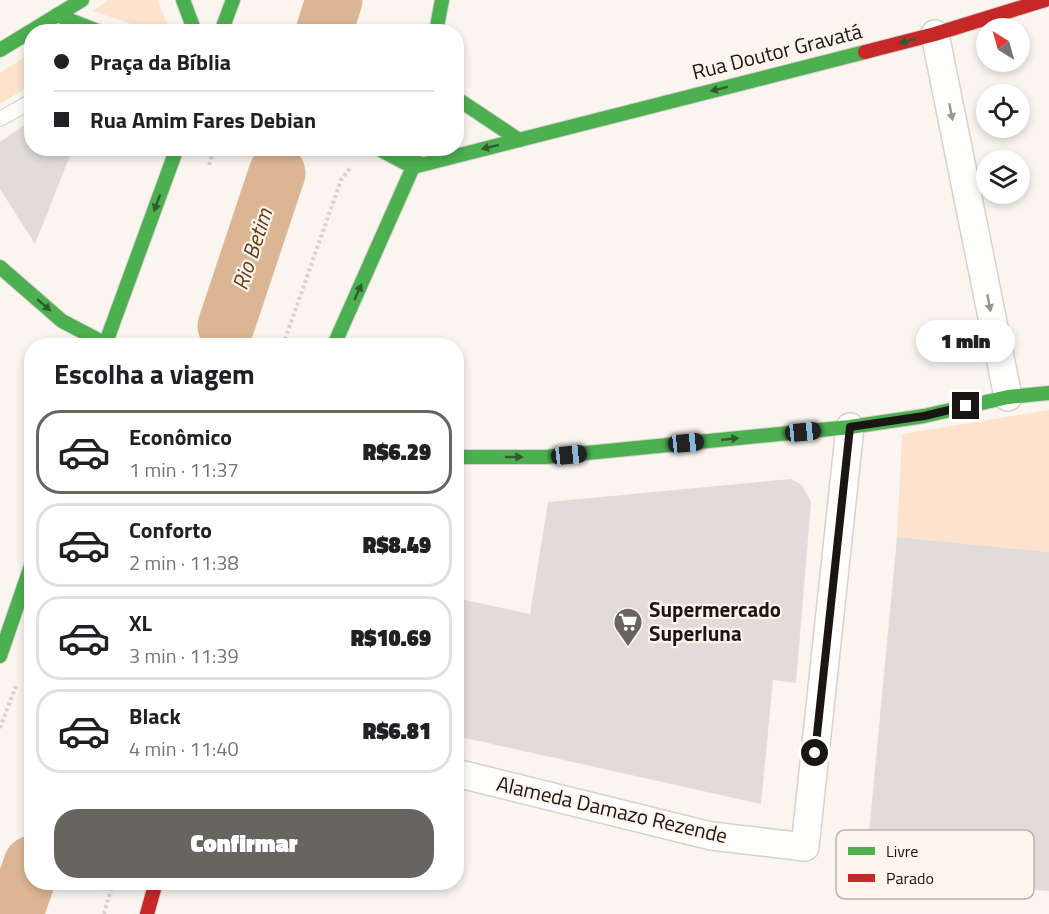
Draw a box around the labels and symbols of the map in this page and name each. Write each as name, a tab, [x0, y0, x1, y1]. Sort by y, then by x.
street label: Rua Doutor Gravatá	[688, 14, 866, 88]
north arrow	[976, 18, 1030, 72]
one-way arrow	[899, 36, 917, 46]
one-way arrow	[710, 84, 728, 94]
one-way arrow	[947, 102, 956, 121]
one-way arrow	[480, 143, 499, 153]
one-way arrow	[152, 195, 162, 213]
water label: Rio Betim	[223, 203, 281, 294]
one-way arrow	[353, 282, 363, 300]
one-way arrow	[985, 293, 994, 312]
one-way arrow	[36, 298, 51, 311]
callout: 1 min	[916, 319, 1016, 361]
route end	[952, 392, 979, 419]
car	[784, 421, 822, 443]
car	[667, 432, 705, 454]
one-way arrow	[720, 434, 739, 444]
car	[550, 444, 588, 466]
one-way arrow	[505, 452, 524, 462]
place label: Supermercado Superluna	[649, 593, 781, 649]
supermarket icon: Supermercado Superluna	[612, 606, 644, 648]
route start	[801, 739, 828, 766]
street label: Alameda Damazo Rezende	[494, 767, 731, 851]
legend	[836, 830, 1034, 899]
text: Livre	[886, 839, 918, 863]
text: Parado	[886, 866, 934, 890]

